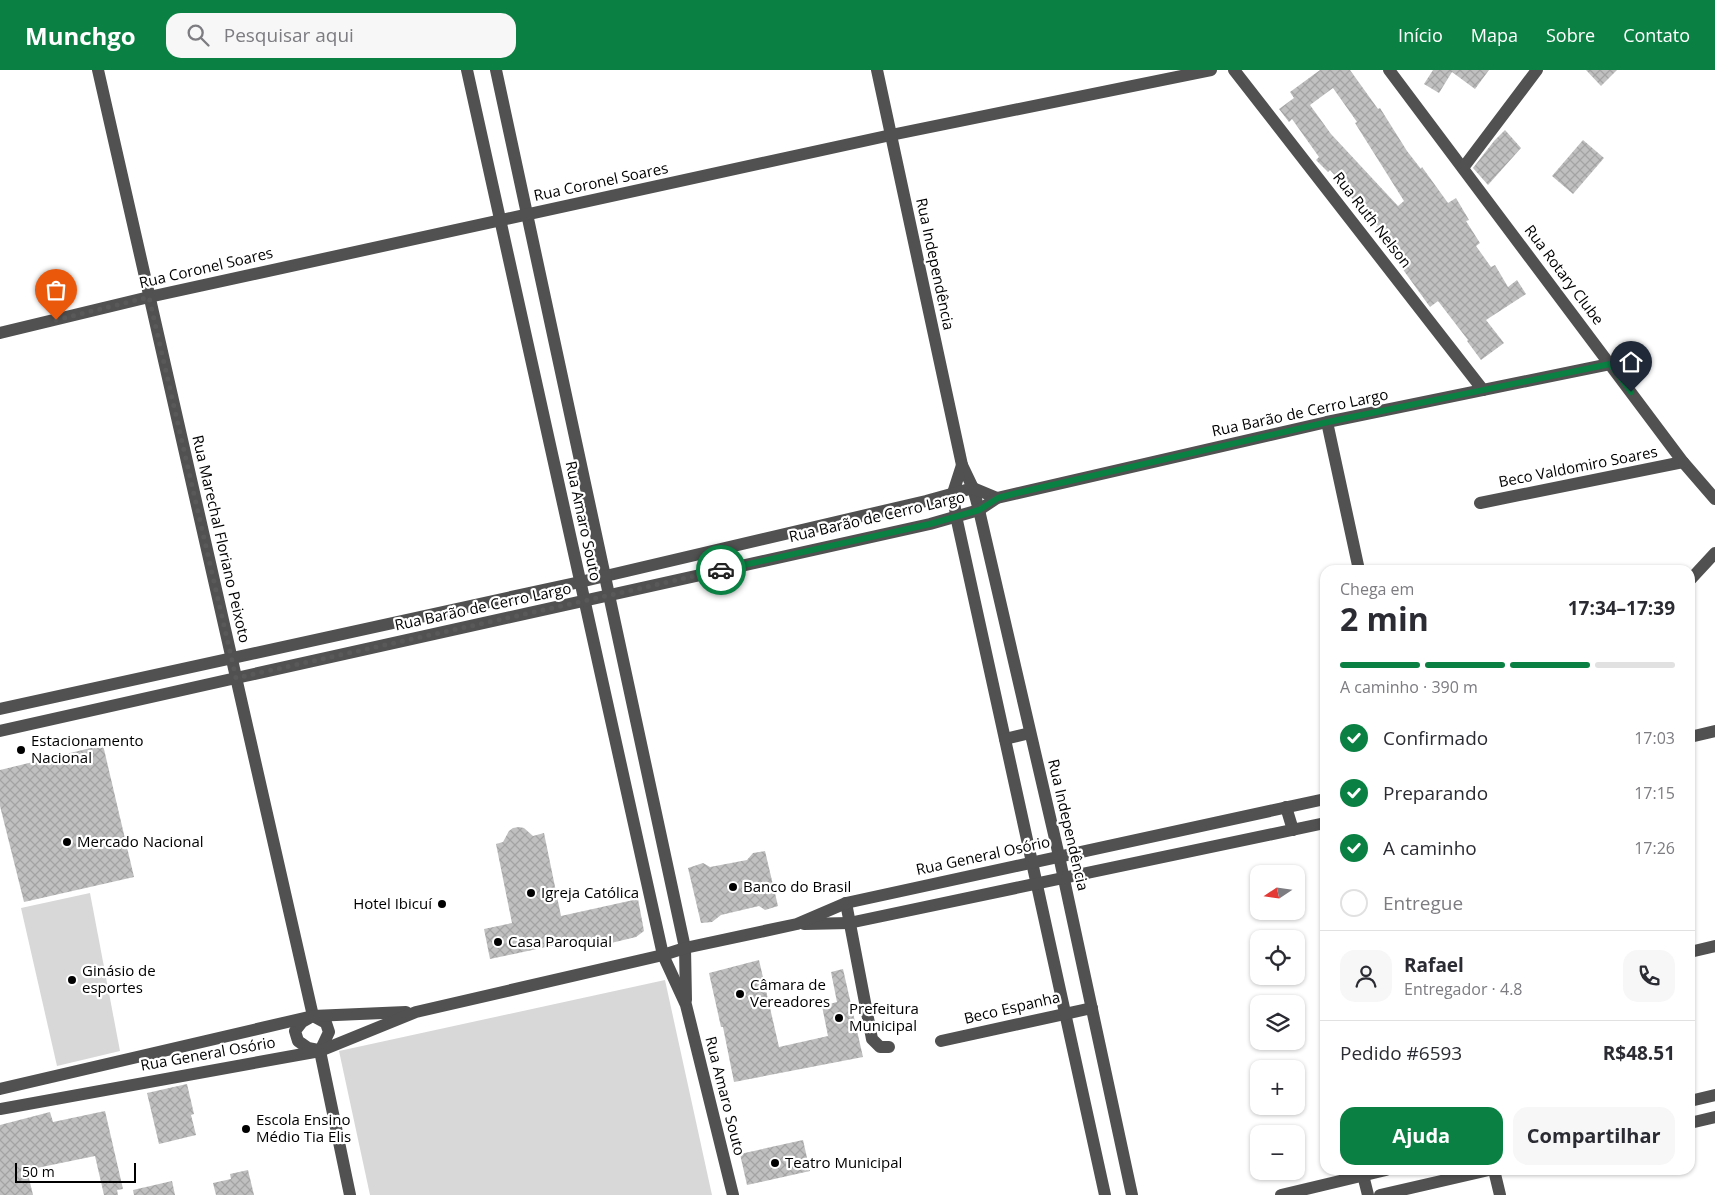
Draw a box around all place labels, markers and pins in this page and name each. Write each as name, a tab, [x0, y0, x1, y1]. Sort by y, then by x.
pin	[35, 269, 77, 320]
pin	[1610, 341, 1652, 392]
place label: Estacionamento Nacional	[31, 730, 144, 767]
marker: Estacionamento Nacional	[15, 744, 27, 756]
place label: Mercado Nacional	[77, 831, 204, 851]
marker: Mercado Nacional	[61, 836, 73, 848]
place label: Banco do Brasil	[743, 876, 851, 896]
marker: Banco do Brasil	[727, 881, 739, 893]
place label: Igreja Católica	[541, 882, 639, 902]
marker: Igreja Católica	[525, 887, 537, 899]
place label: Hotel Ibicuí	[353, 893, 433, 913]
marker: Hotel Ibicuí	[436, 898, 448, 910]
place label: Casa Paroquial	[508, 931, 612, 951]
marker: Casa Paroquial	[492, 936, 504, 948]
place label: Ginásio de esportes	[82, 960, 156, 997]
marker: Ginásio de esportes	[66, 974, 78, 986]
place label: Câmara de Vereadores	[750, 974, 830, 1011]
marker: Câmara de Vereadores	[734, 988, 746, 1000]
place label: Prefeitura Municipal	[849, 998, 919, 1035]
marker: Prefeitura Municipal	[833, 1012, 845, 1024]
place label: Escola Ensino Médio Tia Elis	[256, 1109, 351, 1146]
marker: Escola Ensino Médio Tia Elis	[240, 1123, 252, 1135]
place label: Teatro Municipal	[785, 1152, 902, 1172]
marker: Teatro Municipal	[769, 1157, 781, 1169]

